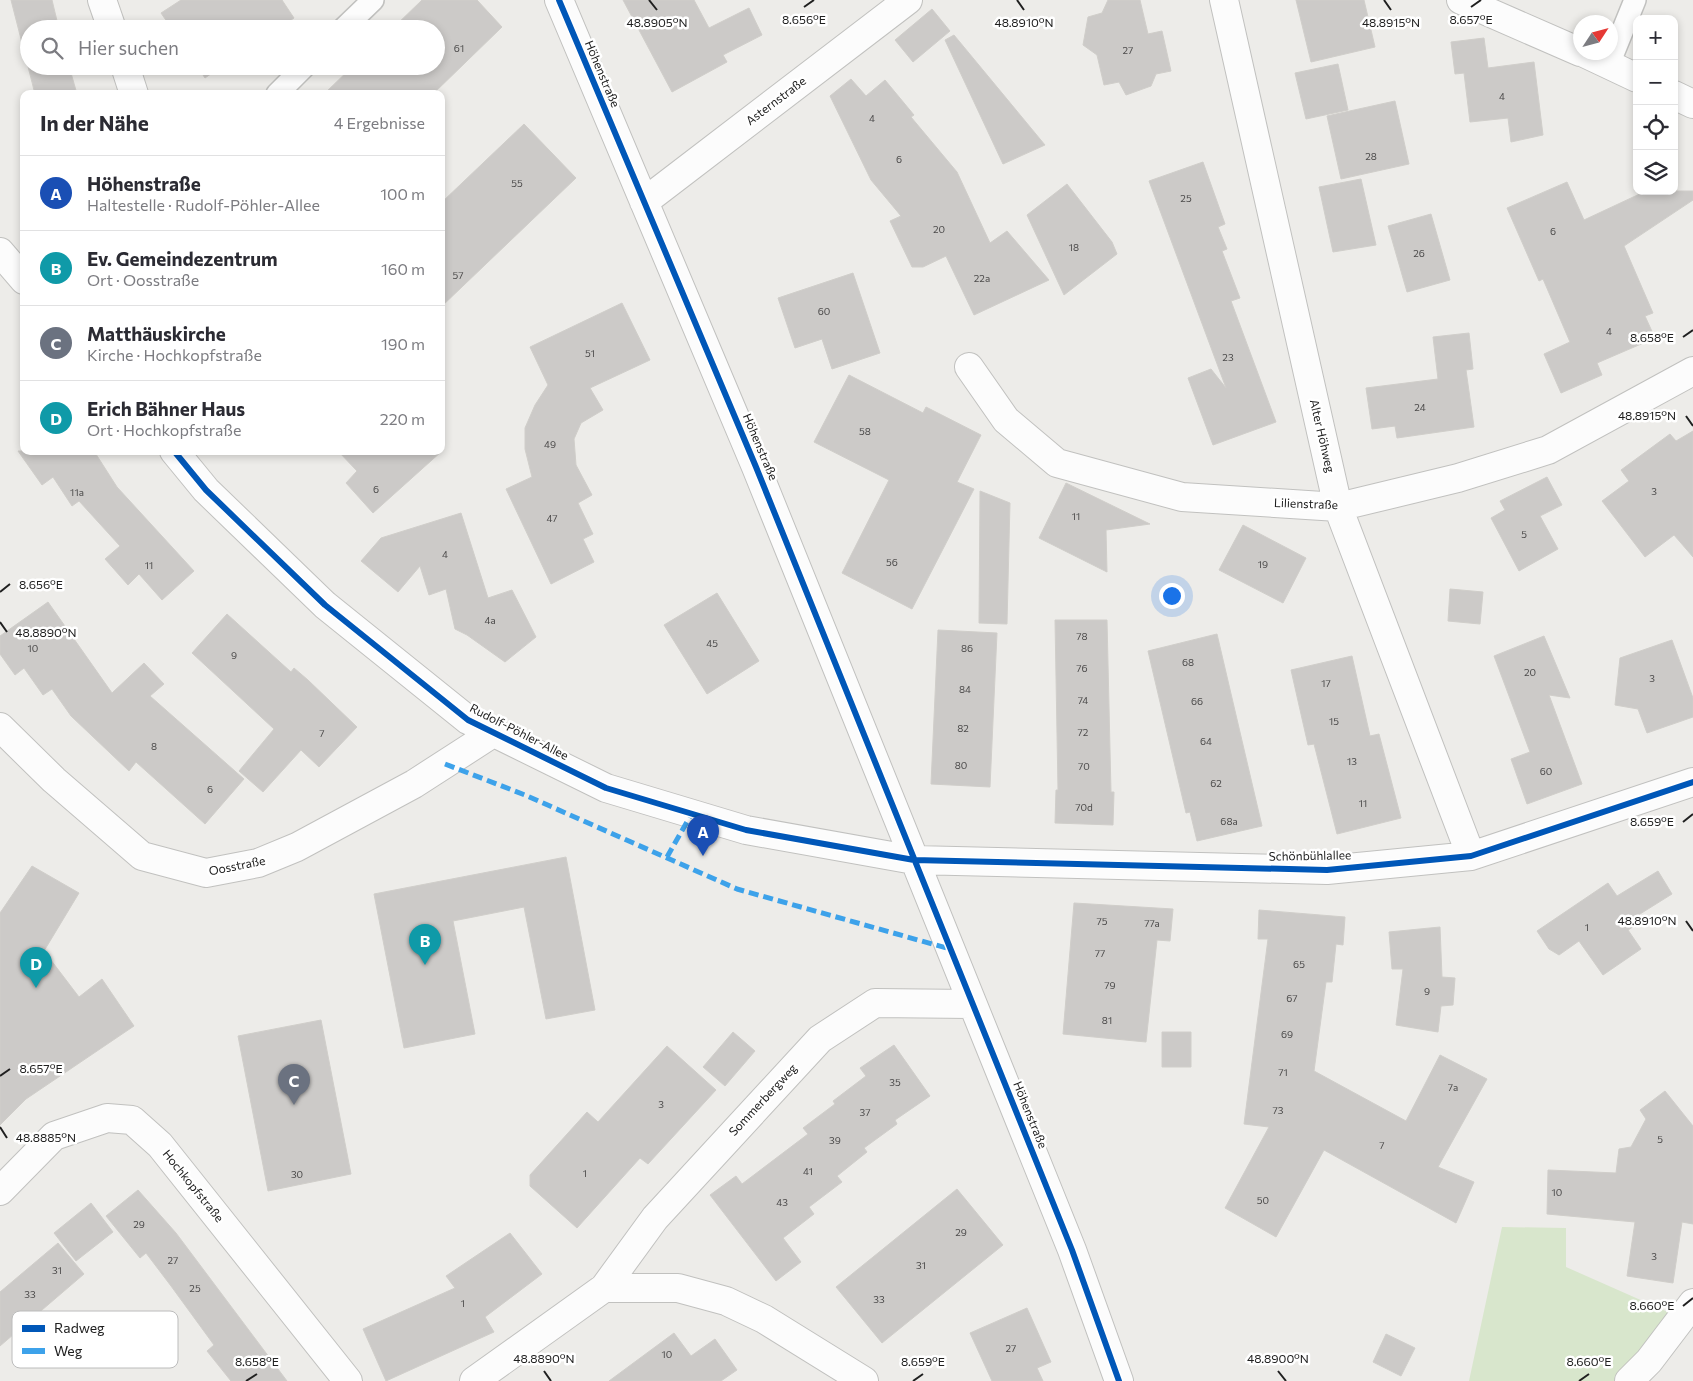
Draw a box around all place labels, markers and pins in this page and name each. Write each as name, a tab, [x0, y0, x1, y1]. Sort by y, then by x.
pin: A	[687, 815, 719, 856]
pin: B	[409, 924, 441, 965]
pin: D	[20, 947, 52, 988]
pin: C	[278, 1064, 310, 1105]

